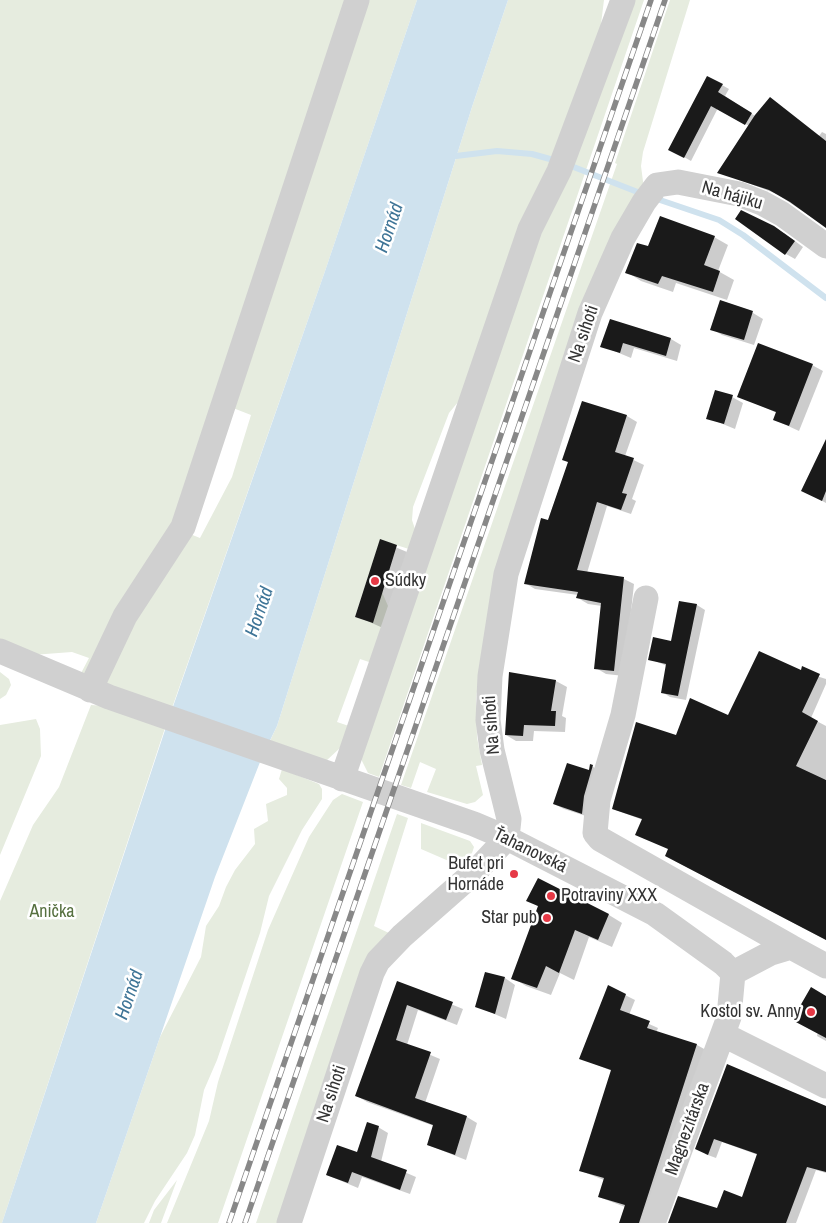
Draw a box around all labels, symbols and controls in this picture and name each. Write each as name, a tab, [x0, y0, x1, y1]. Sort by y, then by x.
street label: Na hájiku	[699, 177, 765, 215]
water label: Hornád	[371, 200, 409, 256]
street label: Na sihoti	[564, 303, 604, 365]
place label: Súdky	[385, 570, 426, 592]
marker: Súdky	[369, 575, 381, 587]
water label: Hornád	[241, 584, 279, 640]
street label: Na sihoti	[479, 695, 505, 755]
street label: Ťahanovská	[490, 824, 570, 878]
place label: Bufet pri Hornáde	[447, 853, 504, 896]
marker: Bufet pri Hornáde	[508, 868, 520, 880]
place label: Potraviny XXX	[561, 885, 657, 907]
marker: Potraviny XXX	[545, 890, 557, 902]
park label: Anička	[29, 901, 75, 923]
place label: Star pub	[481, 907, 537, 929]
marker: Star pub	[541, 912, 553, 924]
water label: Hornád	[111, 967, 149, 1023]
place label: Kostol sv. Anny	[700, 1001, 801, 1023]
marker: Kostol sv. Anny	[805, 1006, 817, 1018]
street label: Na sihoti	[313, 1063, 351, 1125]
street label: Magnezitárska	[661, 1080, 715, 1178]

